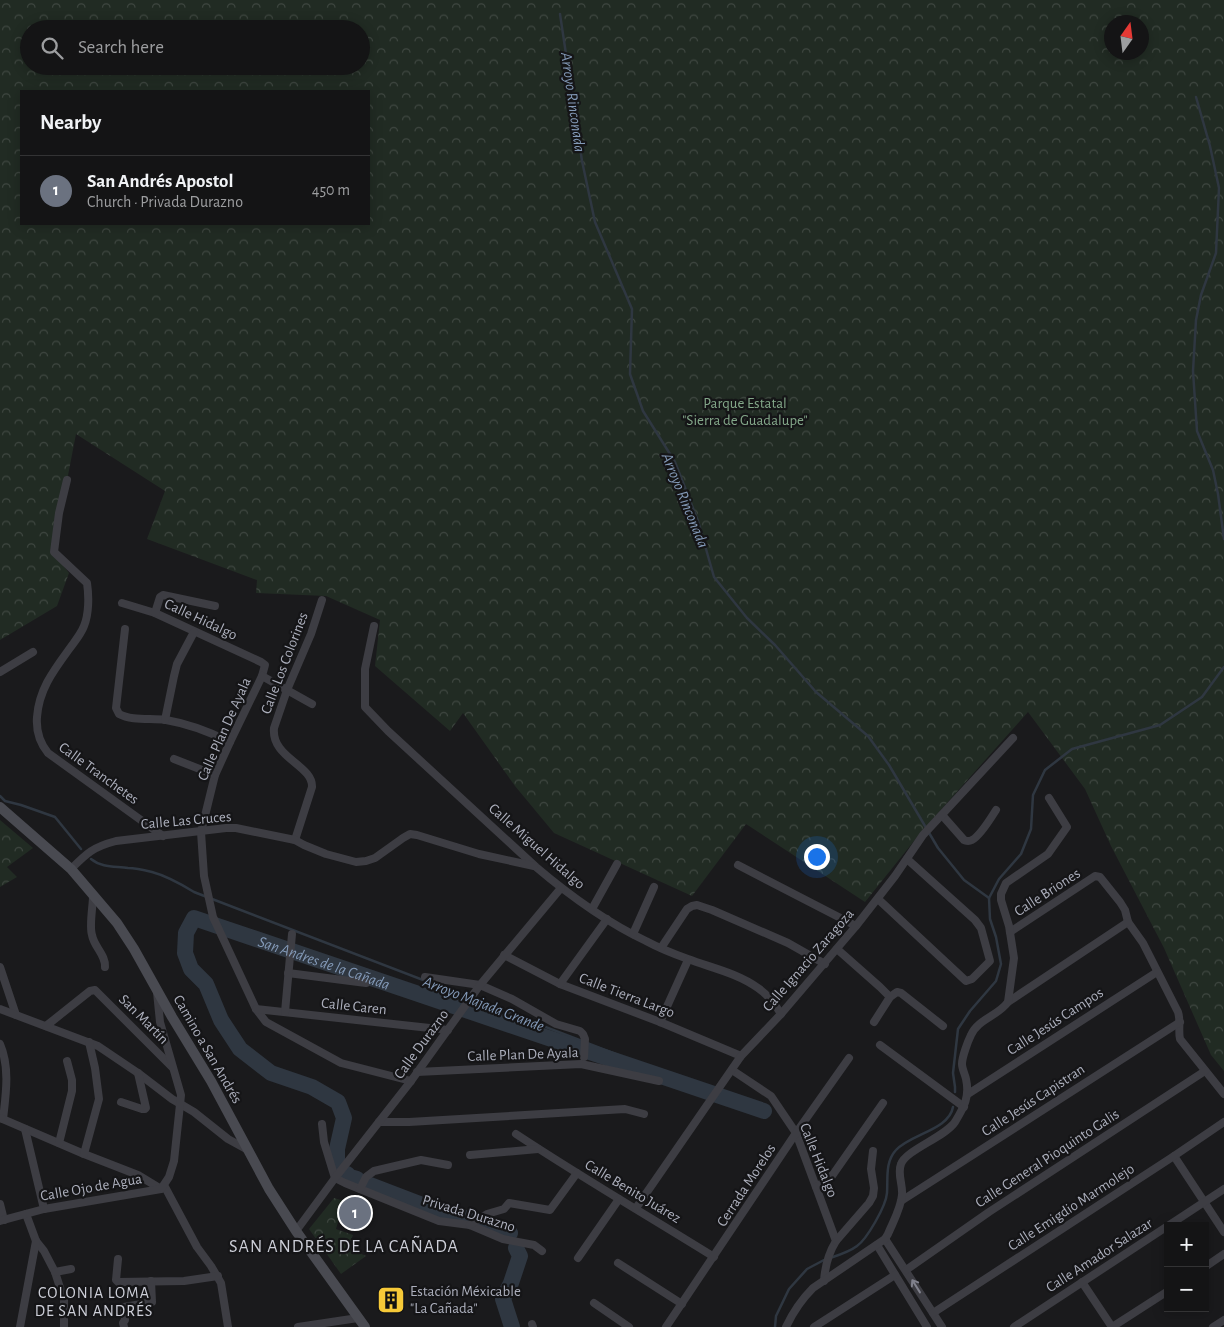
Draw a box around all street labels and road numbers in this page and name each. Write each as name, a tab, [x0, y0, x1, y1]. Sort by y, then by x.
street label: Calle Hidalgo	[162, 596, 240, 643]
street label: Calle Los Colorines	[258, 610, 311, 716]
street label: Calle Plan De Ayala	[195, 675, 254, 783]
street label: Calle Tranchetes	[56, 740, 141, 807]
street label: Calle Miguel Hidalgo	[486, 801, 588, 892]
street label: Calle Las Cruces	[140, 809, 232, 832]
street label: Calle Briones	[1012, 866, 1083, 919]
street label: Calle Ignacio Zaragoza	[760, 906, 857, 1014]
street label: Calle Tierra Largo	[577, 970, 677, 1021]
street label: Calle Jesús Campos	[1005, 985, 1106, 1058]
street label: San Martín	[116, 992, 171, 1047]
street label: Camino a San Andrés	[170, 993, 245, 1106]
street label: Calle Caren	[321, 996, 387, 1017]
street label: Calle Durazno	[391, 1007, 451, 1082]
street label: Calle Plan De Ayala	[467, 1045, 579, 1064]
street label: Calle Jesús Capistran	[979, 1062, 1088, 1139]
street label: Calle General Pioquinto Galis	[973, 1106, 1122, 1211]
street label: Calle Hidalgo	[797, 1121, 840, 1199]
street label: Cerrada Morelos	[714, 1141, 779, 1229]
street label: Calle Benito Juárez	[582, 1157, 683, 1226]
street label: Calle Emigdio Marmolejo	[1005, 1161, 1137, 1254]
street label: Calle Ojo de Agua	[39, 1171, 143, 1204]
street label: Privada Durazno	[421, 1192, 517, 1235]
street label: Calle Amador Salazar	[1043, 1215, 1155, 1295]

